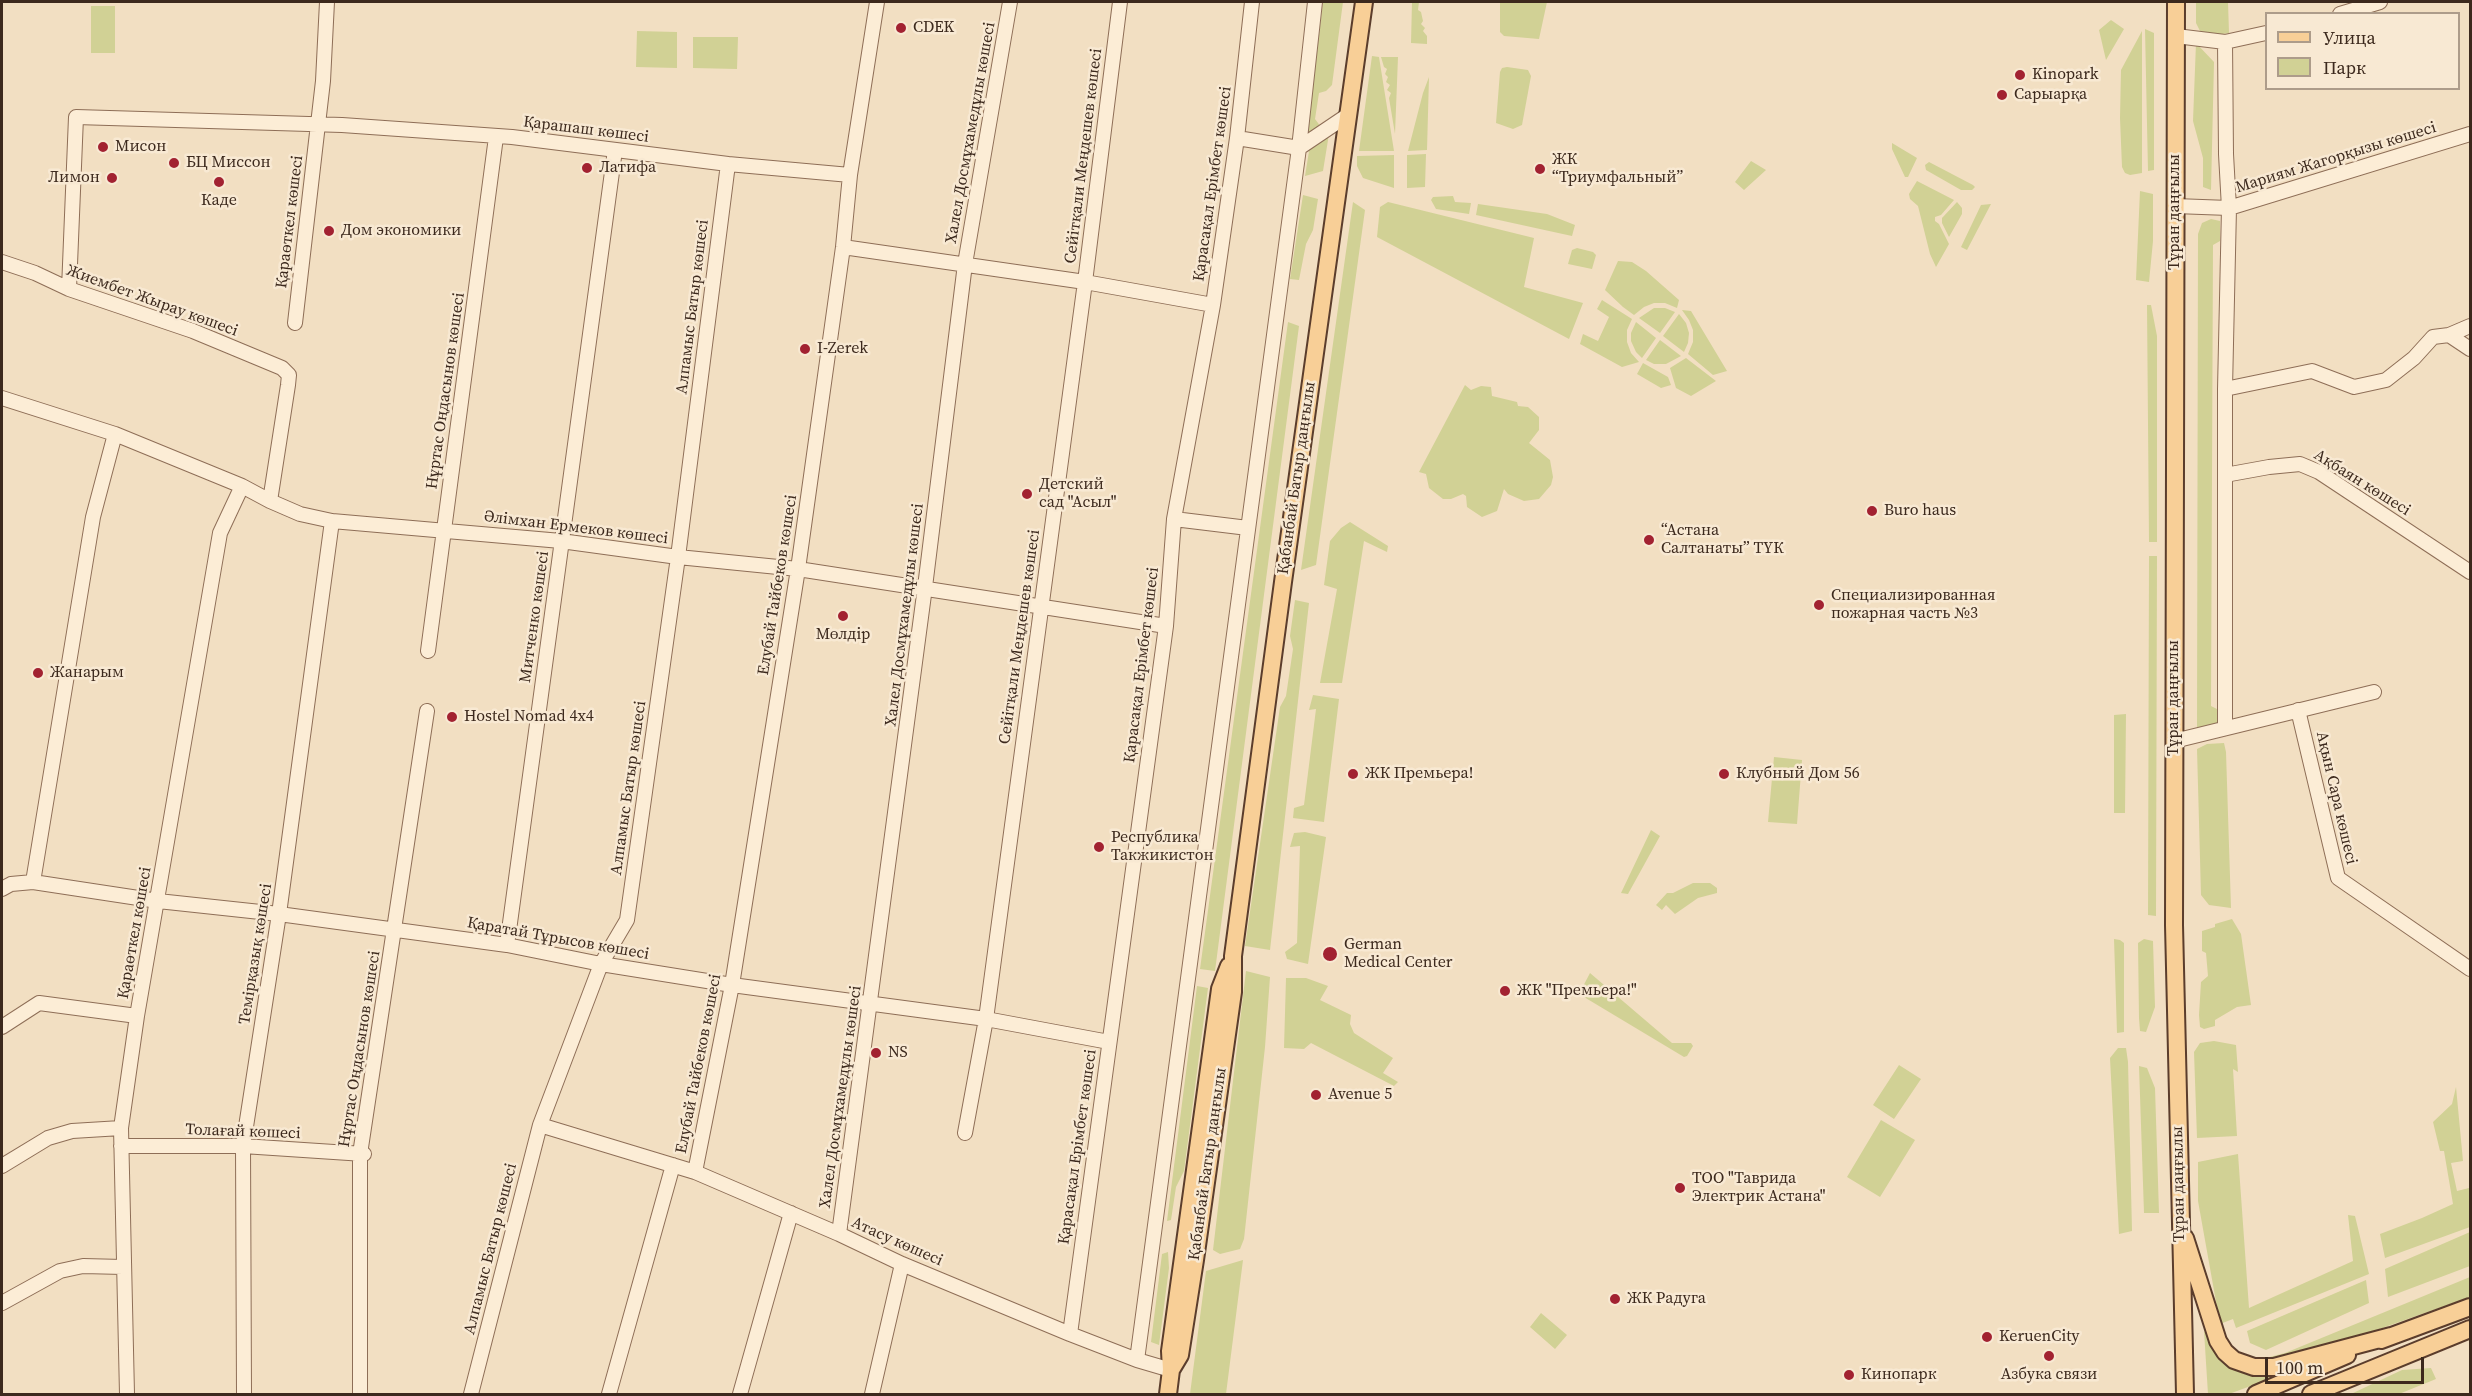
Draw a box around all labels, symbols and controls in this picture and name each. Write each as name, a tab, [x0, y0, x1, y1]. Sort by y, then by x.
legend	[2265, 12, 2460, 90]
place label: CDEK	[913, 18, 954, 38]
marker: CDEK	[894, 21, 908, 35]
street label: Халел Досмұхамедұлы көшесі	[942, 21, 1000, 245]
text: Улица	[2323, 25, 2376, 50]
street label: Сейітқали Меңдешев көшесі	[1061, 47, 1107, 265]
text: Парк	[2323, 55, 2366, 80]
place label: Kinopark	[2032, 65, 2098, 85]
marker: Kinopark	[2013, 68, 2027, 82]
street label: Қарасақал Ерімбет көшесі	[1190, 85, 1236, 283]
place label: Сарыарқа	[2014, 85, 2087, 105]
marker: Сарыарқа	[1995, 88, 2009, 102]
street label: Қарашаш көшесі	[522, 113, 650, 147]
street label: Мариям Жагорқызы көшесі	[2233, 118, 2439, 198]
place label: Мисон	[115, 137, 166, 157]
marker: Мисон	[96, 140, 110, 154]
place label: ЖК “Триумфальный”	[1552, 150, 1683, 188]
place label: БЦ Миссон	[186, 153, 271, 173]
street label: Қараөткел көшесі	[272, 154, 308, 290]
street label: Тұран даңғылы	[2165, 154, 2185, 270]
marker: БЦ Миссон	[167, 156, 181, 170]
place label: Латифа	[599, 158, 656, 178]
marker: Латифа	[580, 161, 594, 175]
marker: ЖК “Триумфальный”	[1533, 162, 1547, 176]
place label: Лимон	[48, 168, 100, 188]
marker: Лимон	[105, 171, 119, 185]
marker: Каде	[212, 175, 226, 189]
place label: Каде	[201, 191, 237, 211]
street label: Алпамыс Батыр көшесі	[673, 219, 713, 395]
place label: Дом экономики	[341, 221, 461, 241]
marker: Дом экономики	[322, 224, 336, 238]
street label: Жиембет Жырау көшесі	[64, 261, 240, 341]
street label: Нұртас Оңдасынов көшесі	[423, 291, 469, 491]
place label: I-Zerek	[817, 339, 868, 359]
marker: I-Zerek	[798, 342, 812, 356]
street label: Қабанбай Батыр даңғылы	[1274, 380, 1320, 576]
street label: Ақбаян көшесі	[2310, 446, 2414, 520]
place label: Детский сад "Асыл"	[1039, 475, 1116, 513]
marker: Детский сад "Асыл"	[1020, 487, 1034, 501]
street label: Елубай Тайбеков көшесі	[754, 493, 802, 677]
place label: Buro haus	[1884, 501, 1956, 521]
street label: Халел Досмұхамедұлы көшесі	[882, 502, 928, 728]
marker: Buro haus	[1865, 504, 1879, 518]
street label: Әлімхан Ермеков көшесі	[483, 507, 669, 549]
place label: “Астана Салтанаты” ТҮК	[1661, 521, 1784, 559]
street label: Сейітқали Меңдешев көшесі	[995, 528, 1045, 746]
marker: “Астана Салтанаты” ТҮК	[1642, 533, 1656, 547]
street label: Митченко көшесі	[516, 550, 554, 684]
street label: Қарасақал Ерімбет көшесі	[1120, 566, 1164, 764]
place label: Специализированная пожарная часть №3	[1831, 586, 1995, 624]
marker: Специализированная пожарная часть №3	[1812, 598, 1826, 612]
marker: Мөлдір	[836, 609, 850, 623]
place label: Мөлдір	[816, 625, 870, 645]
street label: Тұран даңғылы	[2164, 640, 2184, 756]
place label: Жанарым	[50, 663, 124, 683]
marker: Жанарым	[31, 666, 45, 680]
street label: Алпамыс Батыр көшесі	[607, 700, 651, 876]
place label: Hostel Nomad 4x4	[464, 707, 594, 727]
marker: Hostel Nomad 4x4	[445, 710, 459, 724]
street label: Ақын Сара көшесі	[2311, 730, 2361, 866]
place label: ЖК Премьера!	[1365, 764, 1473, 784]
place label: Клубный Дом 56	[1736, 764, 1860, 784]
marker: ЖК Премьера!	[1346, 767, 1360, 781]
marker: Клубный Дом 56	[1717, 767, 1731, 781]
place label: Республика Такжикистон	[1111, 828, 1214, 866]
marker: Республика Такжикистон	[1092, 840, 1106, 854]
street label: Қараөткел көшесі	[114, 865, 156, 1001]
street label: Темірқазық көшесі	[235, 882, 277, 1026]
street label: Қаратай Тұрысов көшесі	[466, 914, 650, 964]
place label: German Medical Center	[1344, 935, 1453, 973]
marker: German Medical Center	[1321, 945, 1339, 963]
street label: Нұртас Оңдасынов көшесі	[335, 949, 385, 1149]
street label: Елубай Тайбеков көшесі	[672, 973, 726, 1155]
place label: ЖК "Премьера!"	[1517, 981, 1637, 1001]
street label: Халел Досмұхамедұлы көшесі	[816, 984, 866, 1210]
marker: ЖК "Премьера!"	[1498, 984, 1512, 998]
place label: NS	[888, 1043, 908, 1063]
marker: NS	[869, 1046, 883, 1060]
street label: Қарасақал Ерімбет көшесі	[1055, 1048, 1101, 1246]
street label: Қабанбай Батыр даңғылы	[1185, 1066, 1231, 1262]
place label: Avenue 5	[1328, 1085, 1392, 1105]
marker: Avenue 5	[1309, 1088, 1323, 1102]
street label: Толағай көшесі	[185, 1120, 301, 1144]
street label: Тұран даңғылы	[2168, 1126, 2190, 1242]
street label: Алпамыс Батыр көшесі	[460, 1161, 522, 1337]
place label: ТОО "Таврида Электрик Астана"	[1692, 1169, 1826, 1207]
marker: ТОО "Таврида Электрик Астана"	[1673, 1181, 1687, 1195]
street label: Атасу көшесі	[848, 1213, 946, 1271]
place label: ЖК Радуга	[1627, 1289, 1706, 1309]
marker: ЖК Радуга	[1608, 1292, 1622, 1306]
place label: KeruenCity	[1999, 1327, 2080, 1347]
marker: KeruenCity	[1980, 1330, 1994, 1344]
scale bar	[2268, 1345, 2427, 1383]
marker: Азбука связи	[2042, 1349, 2056, 1363]
text: 100 m	[2276, 1355, 2323, 1380]
place label: Кинопарк	[1861, 1365, 1937, 1385]
place label: Азбука связи	[2001, 1365, 2097, 1385]
marker: Кинопарк	[1842, 1368, 1856, 1382]

